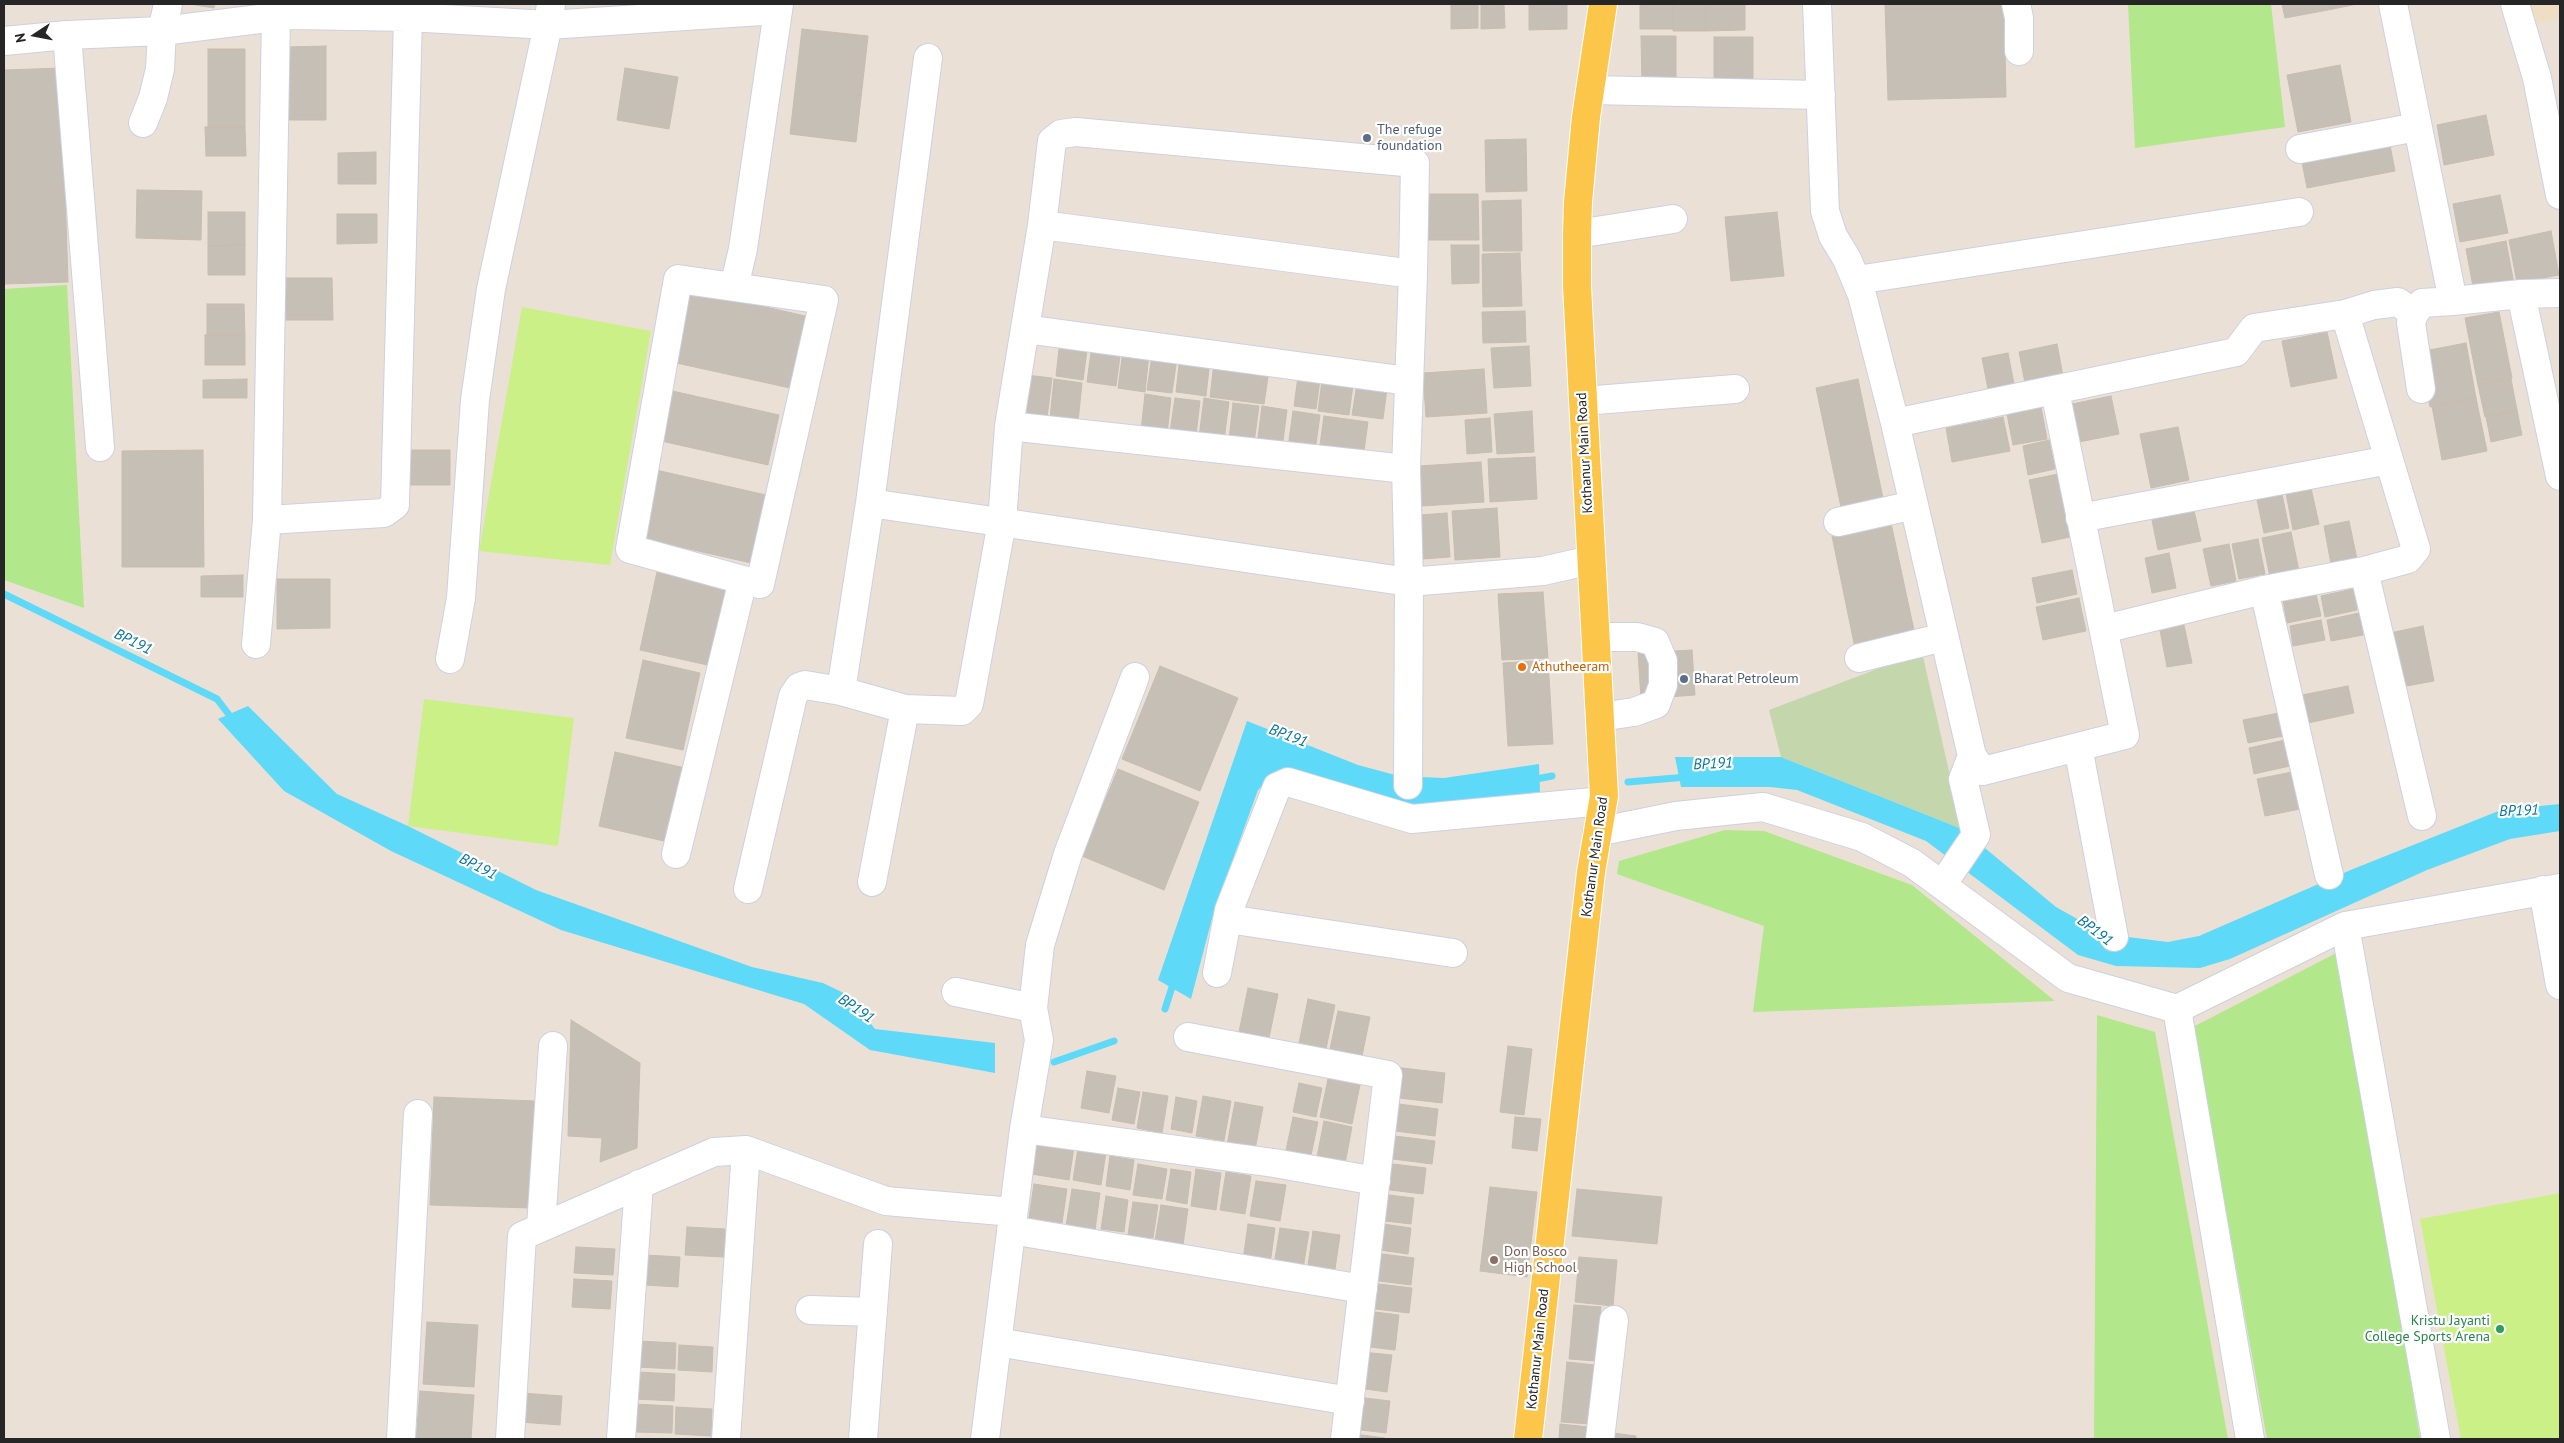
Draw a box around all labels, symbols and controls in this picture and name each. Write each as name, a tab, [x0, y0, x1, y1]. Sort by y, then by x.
north arrow	[10, 10, 60, 60]
text: N	[11, 32, 30, 44]
place label: The refuge foundation	[1377, 122, 1442, 154]
marker: The refuge foundation	[1361, 132, 1373, 144]
street label: Kothanur Main Road	[1573, 392, 1597, 514]
water label: BP191	[111, 625, 155, 659]
place label: Athutheeram	[1532, 659, 1609, 675]
marker: Athutheeram	[1516, 661, 1528, 673]
place label: Bharat Petroleum	[1694, 671, 1799, 687]
marker: Bharat Petroleum	[1678, 673, 1690, 685]
water label: BP191	[1266, 720, 1310, 752]
water label: BP191	[1693, 754, 1733, 774]
street label: Kothanur Main Road	[1578, 796, 1612, 918]
water label: BP191	[2499, 801, 2539, 821]
water label: BP191	[456, 850, 500, 884]
water label: BP191	[2074, 912, 2116, 950]
water label: BP191	[835, 990, 877, 1028]
place label: Don Bosco High School	[1504, 1244, 1577, 1276]
marker: Don Bosco High School	[1488, 1254, 1500, 1266]
street label: Kothanur Main Road	[1523, 1288, 1553, 1410]
place label: Kristu Jayanti College Sports Arena	[2365, 1313, 2490, 1345]
marker: Kristu Jayanti College Sports Arena	[2494, 1323, 2506, 1335]

